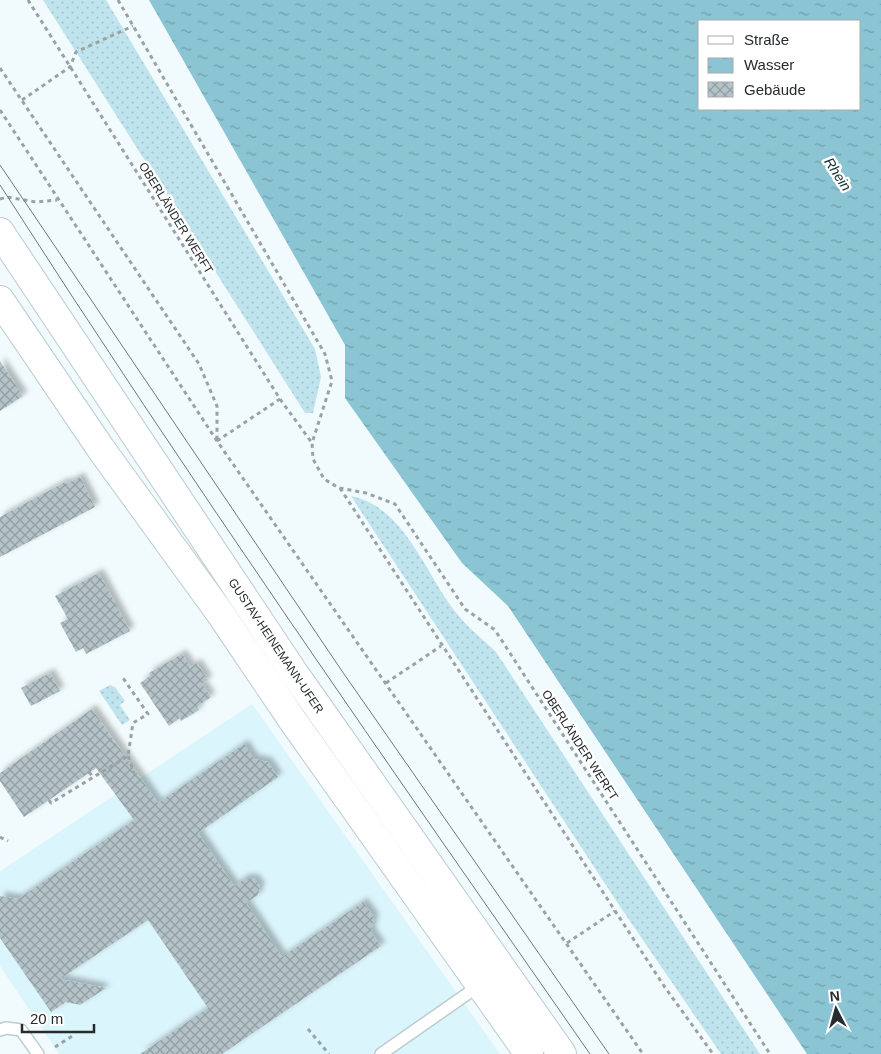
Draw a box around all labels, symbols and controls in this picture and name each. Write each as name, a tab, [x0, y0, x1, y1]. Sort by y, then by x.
legend	[698, 20, 861, 110]
text: Straße	[744, 31, 789, 48]
text: Wasser	[744, 56, 794, 73]
text: Gebäude	[744, 81, 806, 98]
water label: Rhein	[821, 154, 855, 194]
street label: OBERLÄNDER WERFT	[136, 160, 216, 277]
street label: GUSTAV-HEINEMANN-UFER	[226, 576, 327, 716]
street label: OBERLÄNDER WERFT	[539, 687, 621, 803]
north arrow	[811, 984, 861, 1034]
text: N	[829, 988, 841, 1005]
scale bar	[22, 1002, 95, 1034]
text: 20 m	[30, 1010, 63, 1027]

